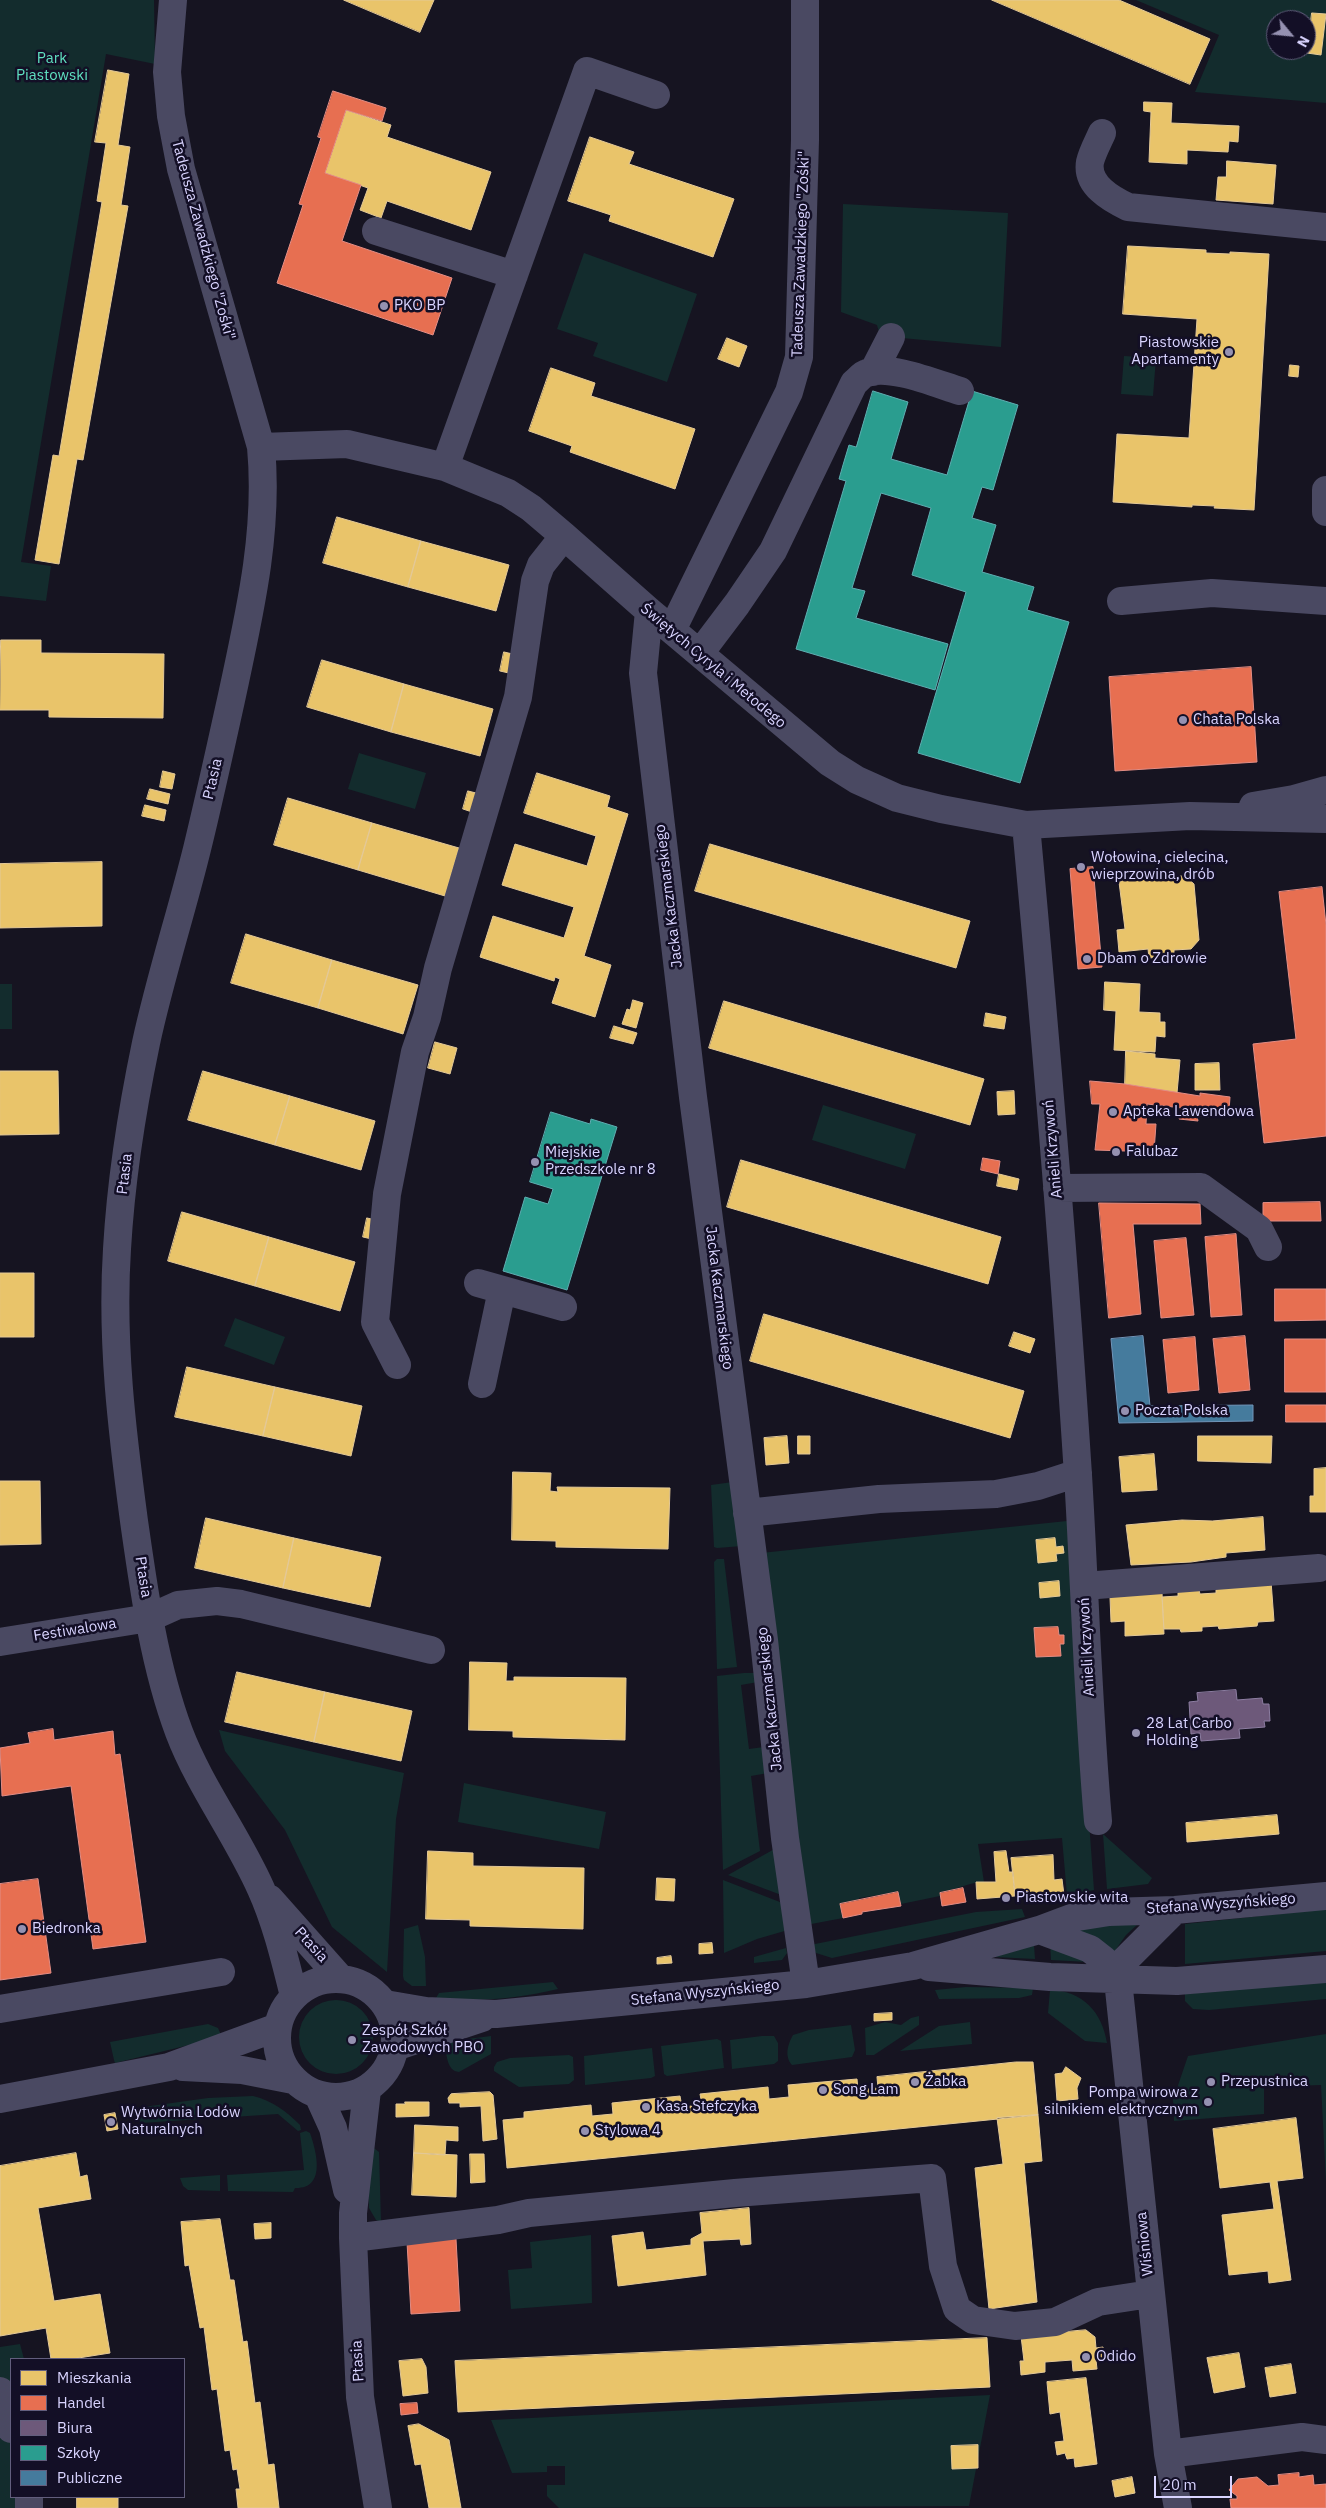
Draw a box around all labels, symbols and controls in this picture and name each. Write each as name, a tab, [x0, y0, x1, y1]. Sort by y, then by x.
north arrow	[1266, 10, 1316, 60]
text: N	[1293, 33, 1314, 50]
park label: Park Piastowski	[16, 50, 88, 85]
street label: Tadeusza Zawadzkiego "Zośki"	[168, 138, 238, 342]
street label: Tadeusza Zawadzkiego "Zośki"	[788, 150, 814, 358]
place label: PKO BP	[394, 297, 445, 315]
marker: PKO BP	[378, 300, 390, 312]
place label: Piastowskie Apartamenty	[1131, 334, 1219, 369]
marker: Piastowskie Apartamenty	[1223, 346, 1235, 358]
street label: Świętych Cyryla i Metodego	[637, 600, 789, 732]
place label: Chata Polska	[1193, 711, 1280, 729]
marker: Chata Polska	[1177, 714, 1189, 726]
street label: Ptasia	[200, 757, 226, 801]
street label: Jacka Kaczmarskiego	[651, 823, 687, 969]
place label: Wołowina, cielecina, wieprzowina, drób	[1091, 849, 1229, 884]
marker: Wołowina, cielecina, wieprzowina, drób	[1075, 861, 1087, 873]
place label: Dbam o Zdrowie	[1097, 950, 1207, 968]
marker: Dbam o Zdrowie	[1081, 953, 1093, 965]
street label: Anieli Krzywoń	[1040, 1099, 1066, 1199]
place label: Apteka Lawendowa	[1123, 1103, 1254, 1121]
marker: Apteka Lawendowa	[1107, 1106, 1119, 1118]
place label: Falubaz	[1126, 1143, 1178, 1161]
place label: Miejskie Przedszkole nr 8	[545, 1144, 656, 1179]
marker: Falubaz	[1110, 1146, 1122, 1158]
street label: Ptasia	[114, 1152, 136, 1196]
marker: Miejskie Przedszkole nr 8	[529, 1156, 541, 1168]
street label: Jacka Kaczmarskiego	[701, 1225, 737, 1371]
place label: Poczta Polska	[1135, 1402, 1228, 1420]
marker: Poczta Polska	[1119, 1405, 1131, 1417]
street label: Ptasia	[131, 1555, 155, 1599]
street label: Anieli Krzywoń	[1075, 1597, 1099, 1697]
street label: Festiwalowa	[32, 1615, 118, 1645]
street label: Jacka Kaczmarskiego	[754, 1626, 786, 1772]
place label: 28 Lat Carbo Holding	[1146, 1715, 1232, 1750]
marker: 28 Lat Carbo Holding	[1130, 1727, 1142, 1739]
place label: Piastowskie wita	[1016, 1889, 1128, 1907]
street label: Stefana Wyszyńskiego	[1146, 1890, 1296, 1918]
marker: Piastowskie wita	[1000, 1892, 1012, 1904]
place label: Biedronka	[32, 1920, 101, 1938]
marker: Biedronka	[16, 1923, 28, 1935]
street label: Ptasia	[290, 1924, 332, 1966]
street label: Stefana Wyszyńskiego	[630, 1976, 780, 2010]
place label: Zespół Szkół Zawodowych PBO	[362, 2022, 484, 2057]
marker: Zespół Szkół Zawodowych PBO	[346, 2034, 358, 2046]
place label: Żabka	[925, 2073, 966, 2091]
place label: Przepustnica	[1221, 2073, 1308, 2091]
marker: Żabka	[909, 2076, 921, 2088]
marker: Przepustnica	[1205, 2076, 1217, 2088]
place label: Song Lam	[833, 2081, 899, 2099]
marker: Song Lam	[817, 2084, 829, 2096]
place label: Pompa wirowa z silnikiem elektrycznym	[1044, 2084, 1198, 2119]
marker: Pompa wirowa z silnikiem elektrycznym	[1202, 2096, 1214, 2108]
place label: Kasa Stefczyka	[656, 2098, 757, 2116]
marker: Kasa Stefczyka	[640, 2101, 652, 2113]
place label: Wytwórnia Lodów Naturalnych	[121, 2104, 241, 2139]
marker: Wytwórnia Lodów Naturalnych	[105, 2116, 117, 2128]
place label: Stylowa 4	[595, 2122, 661, 2140]
marker: Stylowa 4	[579, 2125, 591, 2137]
street label: Wiśniowa	[1133, 2211, 1157, 2277]
street label: Ptasia	[348, 2340, 368, 2382]
place label: Odido	[1096, 2348, 1136, 2366]
marker: Odido	[1080, 2351, 1092, 2363]
legend	[10, 2358, 185, 2498]
text: Mieszkania	[57, 2368, 131, 2387]
text: Handel	[57, 2393, 105, 2412]
text: Biura	[57, 2418, 93, 2437]
text: Szkoły	[57, 2443, 100, 2462]
scale bar	[1156, 2466, 1234, 2498]
text: Publiczne	[57, 2468, 122, 2487]
text: 20 m	[1162, 2475, 1197, 2494]

